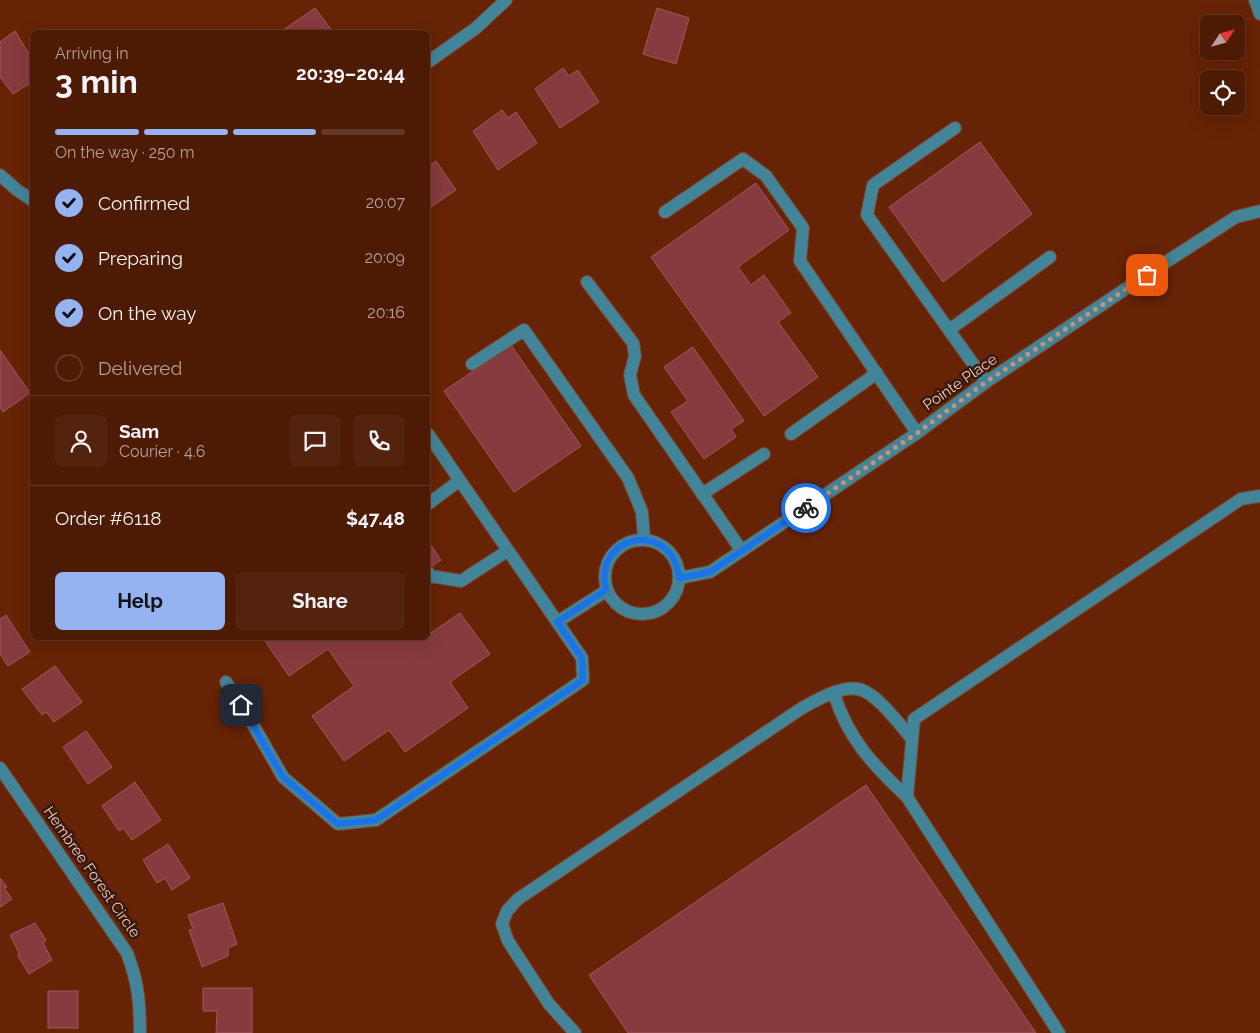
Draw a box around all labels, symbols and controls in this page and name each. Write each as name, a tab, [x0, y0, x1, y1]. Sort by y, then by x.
north arrow	[1200, 15, 1245, 60]
map controls	[1200, 15, 1245, 115]
text: Arriving in	[55, 44, 129, 63]
text: 20:39–20:44	[296, 62, 405, 84]
text: 3 min	[55, 63, 138, 100]
button: locate	[1200, 70, 1245, 115]
text: On the way · 250 m	[55, 143, 194, 162]
icon: check	[55, 189, 83, 217]
text: Confirmed	[98, 192, 190, 214]
text: 20:07	[366, 193, 405, 212]
icon: check	[55, 244, 83, 272]
text: Preparing	[98, 247, 183, 269]
text: 20:09	[365, 248, 405, 267]
pin	[1126, 254, 1168, 296]
icon: bag	[1133, 261, 1161, 289]
icon: check	[55, 299, 83, 327]
text: On the way	[98, 302, 197, 324]
text: 20:16	[367, 303, 405, 322]
street label: Pointe Place	[920, 350, 1001, 414]
text: Delivered	[98, 357, 182, 379]
button: person	[55, 415, 107, 467]
button: chat	[289, 415, 341, 467]
button: phone	[353, 415, 405, 467]
text: Sam	[119, 420, 159, 442]
text: Courier · 4.6	[119, 442, 205, 461]
courier	[781, 483, 831, 533]
icon: bike	[792, 494, 820, 522]
text: Order #6118	[55, 507, 162, 529]
text: $47.48	[346, 507, 405, 529]
button: Help	[55, 572, 225, 630]
button: Share	[235, 572, 405, 630]
pin	[220, 684, 262, 726]
icon: home	[227, 691, 255, 719]
street label: Hembree Forest Circle	[40, 803, 144, 941]

